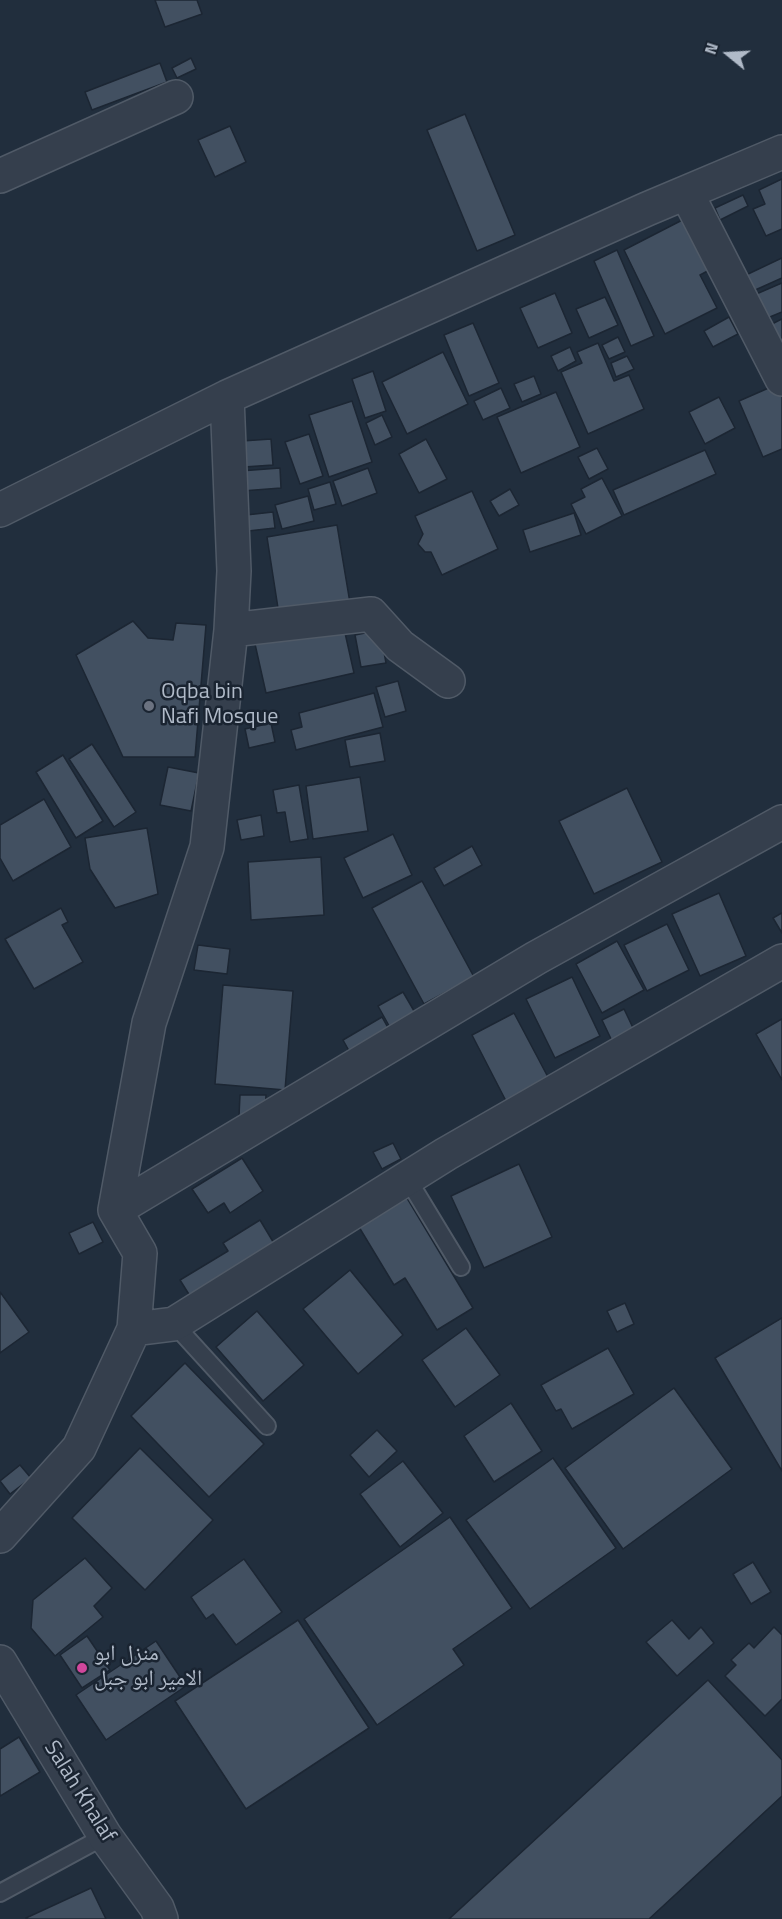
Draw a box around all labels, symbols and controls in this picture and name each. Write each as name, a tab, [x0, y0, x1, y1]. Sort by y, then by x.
north arrow	[698, 24, 758, 84]
text: N	[698, 39, 724, 57]
place label: Oqba bin Nafi Mosque	[161, 680, 278, 732]
marker: Oqba bin Nafi Mosque	[142, 699, 156, 713]
place label: منزل ابو الامير ابو جبل	[94, 1642, 202, 1694]
marker: منزل ابو الامير ابو جبل	[75, 1661, 89, 1675]
street label: Salah Khalaf	[37, 1736, 121, 1848]

